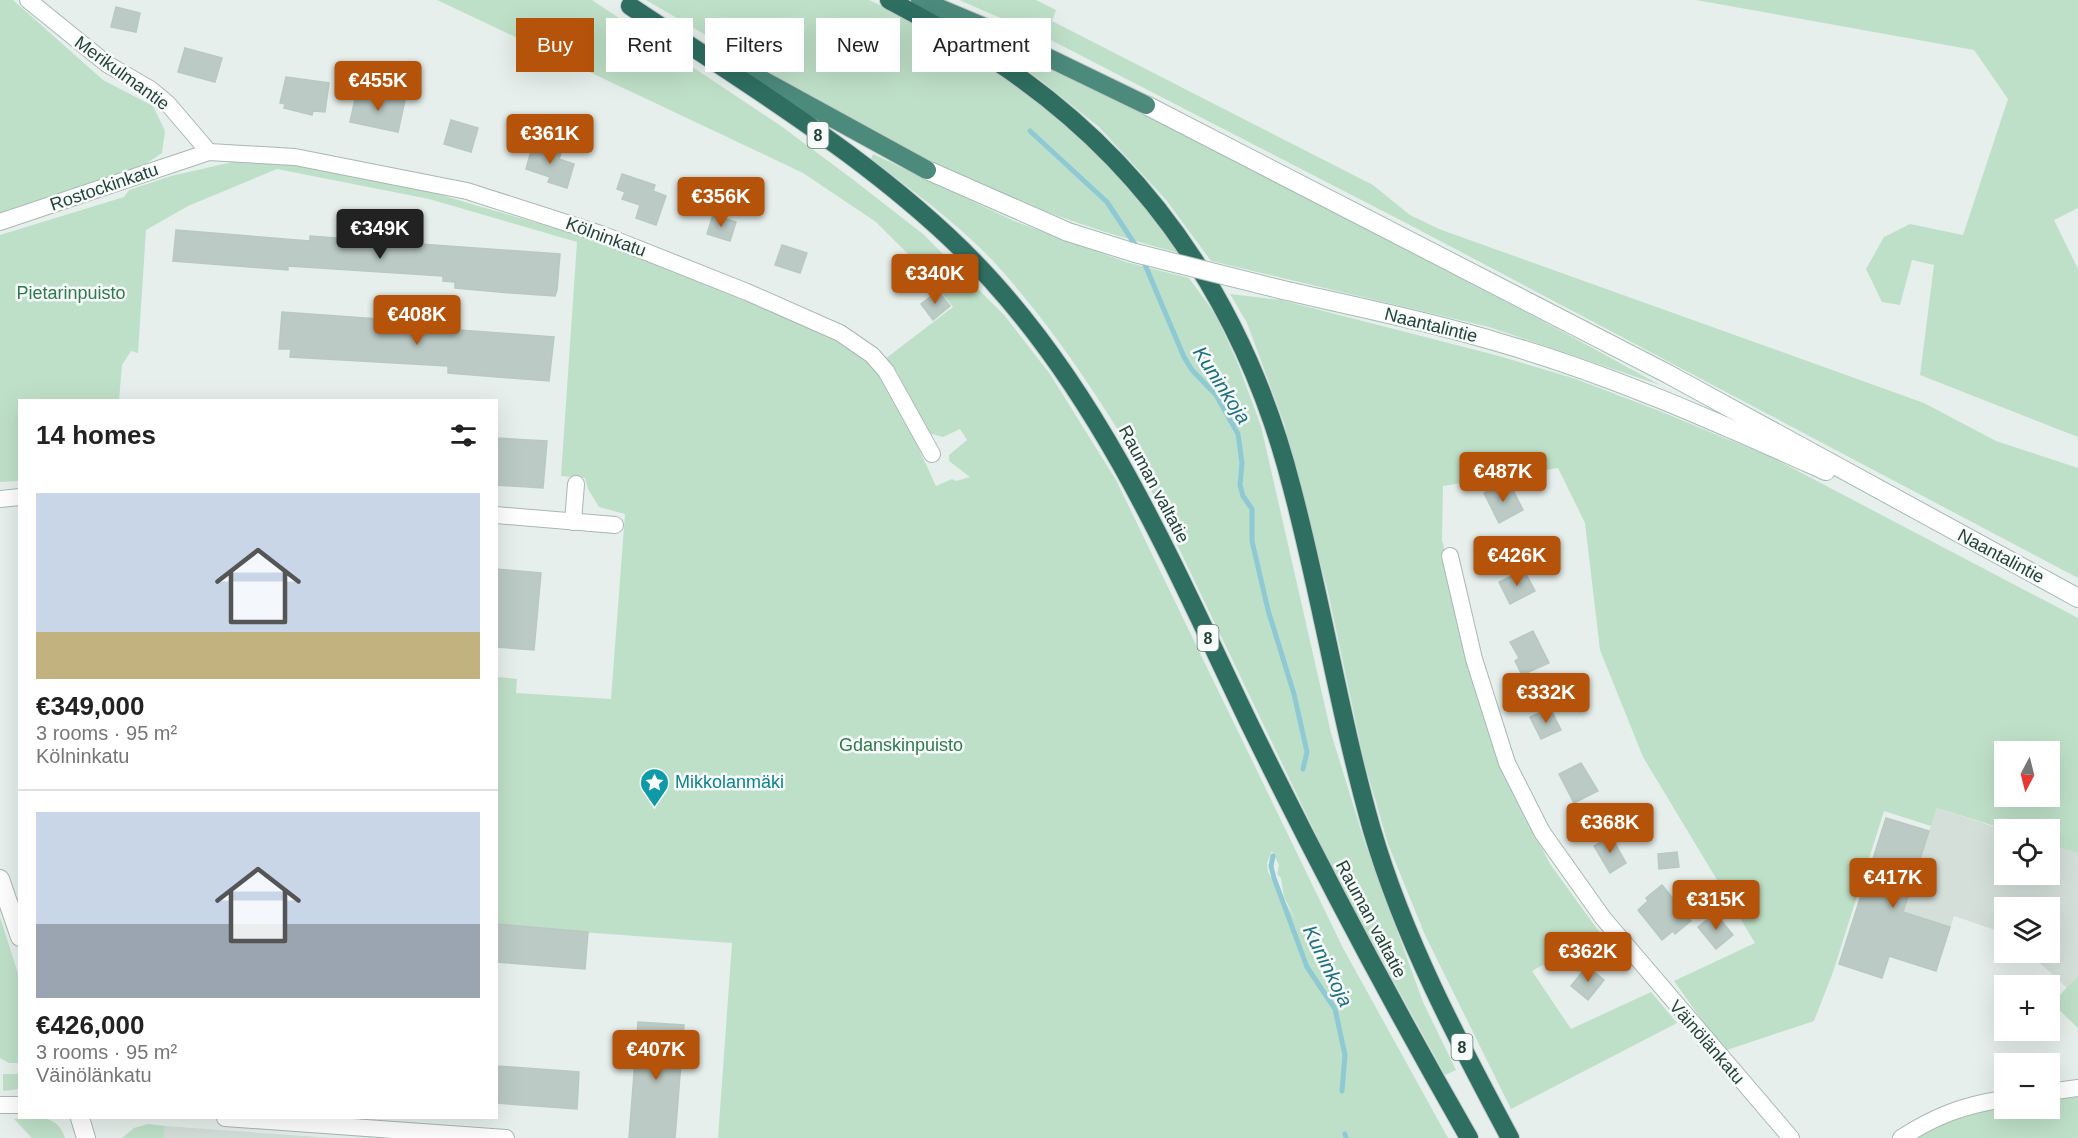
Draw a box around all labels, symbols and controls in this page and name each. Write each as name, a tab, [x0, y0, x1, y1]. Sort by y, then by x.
chip: Buy	[516, 18, 594, 72]
chip: Rent	[606, 18, 693, 72]
chip: Filters	[705, 18, 804, 72]
chip: New	[816, 18, 900, 72]
chip: Apartment	[912, 18, 1051, 72]
street label: Merikulmantie	[71, 32, 173, 114]
pin: €455K	[336, 61, 420, 112]
text: €455K	[349, 69, 407, 91]
pin: €361K	[508, 114, 592, 165]
text: €361K	[521, 122, 579, 144]
road number: 8	[808, 122, 828, 148]
street label: Rostockinkatu	[47, 159, 161, 215]
pin: €356K	[679, 177, 763, 228]
text: €356K	[692, 185, 750, 207]
pin: €349K	[338, 209, 422, 260]
street label: Kölninkatu	[563, 213, 649, 261]
text: €349K	[351, 217, 409, 239]
pin: €340K	[893, 254, 977, 305]
text: €340K	[906, 262, 964, 284]
park label: Pietarinpuisto	[16, 283, 126, 303]
pin: €408K	[375, 295, 459, 346]
text: €408K	[388, 303, 446, 325]
street label: Naantalintie	[1382, 304, 1480, 346]
water label: Kuninkoja	[1189, 342, 1255, 428]
icon: filters	[447, 419, 480, 452]
text: 14 homes	[36, 420, 156, 450]
street label: Rauman valtatie	[1115, 422, 1193, 546]
pin: €487K	[1461, 452, 1545, 503]
text: €487K	[1474, 460, 1532, 482]
street label: Naantalintie	[1954, 525, 2048, 587]
icon: home	[204, 532, 312, 640]
pin: €426K	[1475, 536, 1559, 587]
text: €426K	[1488, 544, 1546, 566]
road number: 8	[1198, 625, 1218, 651]
pin: €332K	[1504, 673, 1588, 724]
text: €332K	[1517, 681, 1575, 703]
text: €349,000	[36, 691, 144, 721]
text: 3 rooms · 95 m²	[36, 722, 177, 744]
park label: Gdanskinpuisto	[839, 735, 963, 755]
north arrow	[1994, 741, 2060, 807]
map controls	[1994, 741, 2060, 1119]
text: Kölninkatu	[36, 745, 129, 767]
place icon: Mikkolanmäki	[638, 766, 670, 808]
place label: Mikkolanmäki	[675, 772, 784, 792]
pin: €368K	[1568, 803, 1652, 854]
text: €368K	[1581, 811, 1639, 833]
button: locate	[1994, 819, 2060, 885]
icon: home	[204, 851, 312, 959]
street label: Rauman valtatie	[1332, 857, 1410, 981]
pin: €417K	[1851, 858, 1935, 909]
text: €417K	[1864, 866, 1922, 888]
pin: €315K	[1674, 880, 1758, 931]
text: €315K	[1687, 888, 1745, 910]
button: layers	[1994, 897, 2060, 963]
water label: Kuninkoja	[1299, 922, 1357, 1010]
pin: €362K	[1546, 932, 1630, 983]
text: €362K	[1559, 940, 1617, 962]
button: +	[1994, 975, 2060, 1041]
street label: Väinölänkatu	[1665, 996, 1749, 1088]
text: €426,000	[36, 1010, 144, 1040]
pin: €407K	[614, 1030, 698, 1081]
road number: 8	[1452, 1034, 1472, 1060]
text: €407K	[627, 1038, 685, 1060]
text: 3 rooms · 95 m²	[36, 1041, 177, 1063]
button: −	[1994, 1053, 2060, 1119]
text: Väinölänkatu	[36, 1064, 152, 1086]

